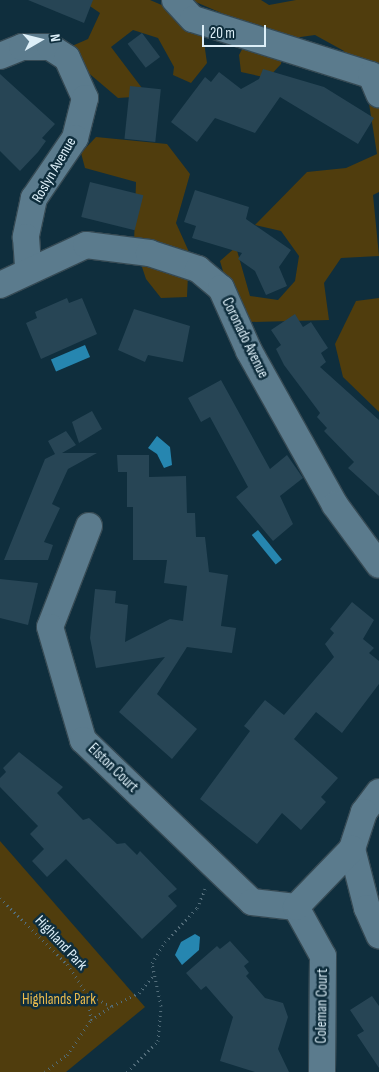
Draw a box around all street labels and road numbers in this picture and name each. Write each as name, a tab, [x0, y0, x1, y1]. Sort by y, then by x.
street label: Roslyn Avenue	[28, 134, 80, 206]
street label: Coronado Avenue	[218, 295, 272, 381]
street label: Elston Court	[84, 740, 142, 796]
street label: Highland Park	[31, 912, 91, 974]
street label: Coleman Court	[312, 968, 332, 1044]

